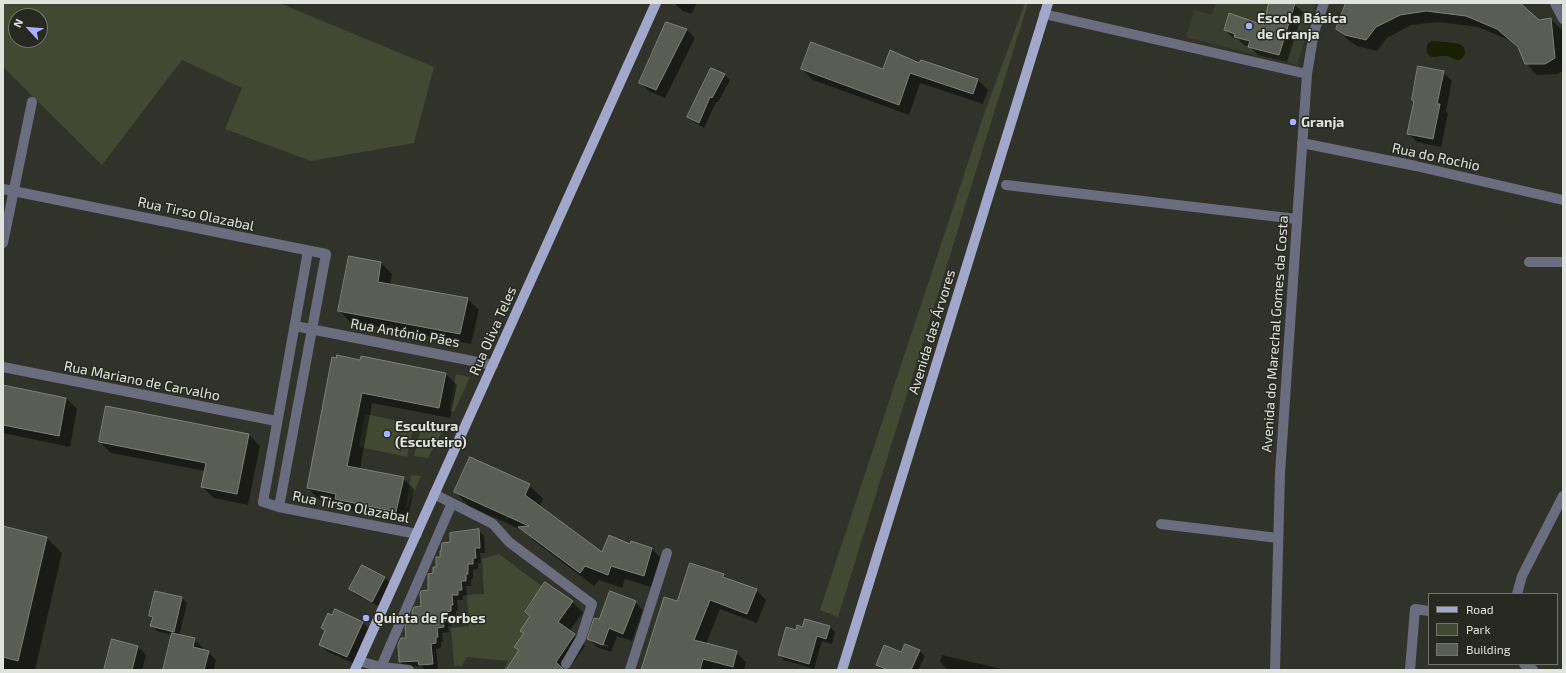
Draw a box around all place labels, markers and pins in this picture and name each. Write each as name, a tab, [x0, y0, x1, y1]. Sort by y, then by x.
place label: Escola Básica de Granja	[1257, 10, 1347, 42]
marker: Escola Básica de Granja	[1244, 21, 1254, 31]
place label: Granja	[1301, 114, 1344, 130]
marker: Granja	[1288, 117, 1298, 127]
place label: Escultura (Escuteiro)	[395, 418, 467, 450]
marker: Escultura (Escuteiro)	[382, 429, 392, 439]
place label: Quinta de Forbes	[374, 610, 486, 626]
marker: Quinta de Forbes	[361, 613, 371, 623]

